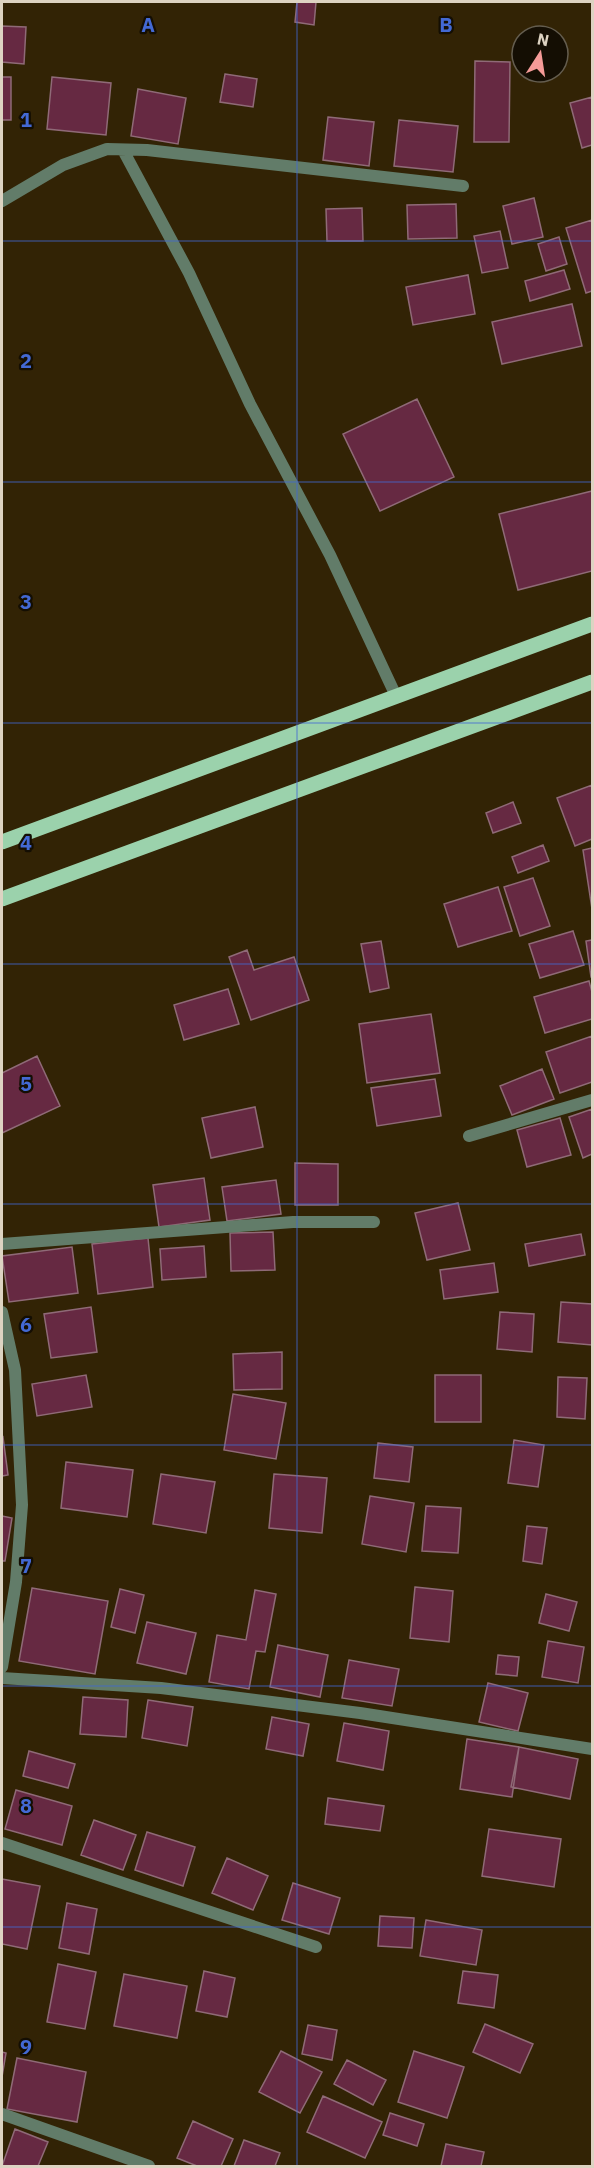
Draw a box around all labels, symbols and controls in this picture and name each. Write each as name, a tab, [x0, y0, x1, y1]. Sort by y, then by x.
text: A	[141, 11, 155, 38]
text: B	[439, 11, 453, 38]
north arrow	[510, 24, 570, 84]
text: N	[535, 28, 551, 50]
text: 1	[20, 106, 32, 133]
text: 2	[20, 347, 32, 374]
text: 3	[20, 588, 32, 615]
text: 4	[20, 829, 32, 856]
text: 5	[20, 1070, 32, 1097]
text: 6	[20, 1311, 32, 1338]
text: 7	[20, 1552, 32, 1579]
text: 8	[20, 1792, 32, 1819]
text: 9	[20, 2033, 32, 2060]

